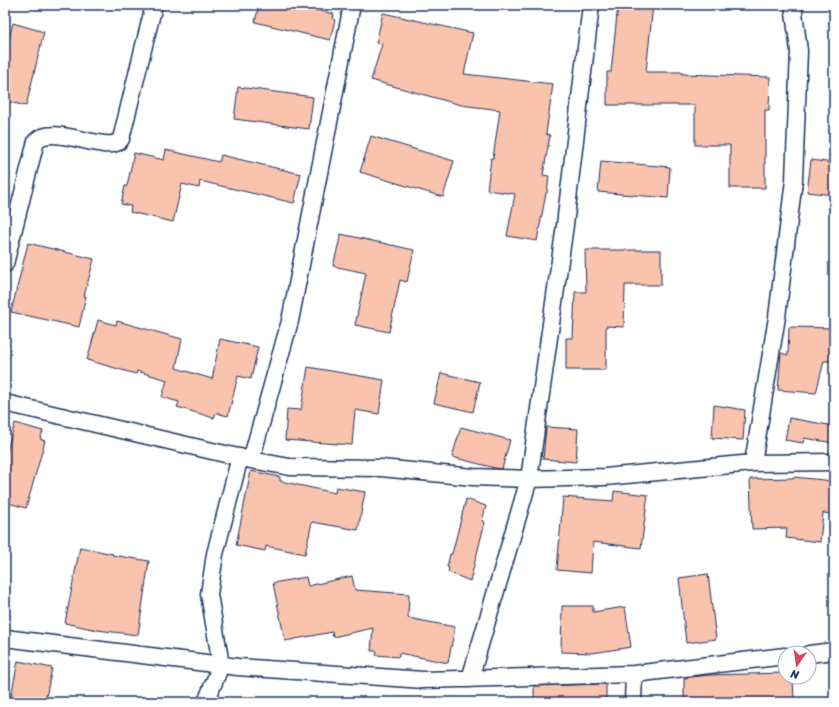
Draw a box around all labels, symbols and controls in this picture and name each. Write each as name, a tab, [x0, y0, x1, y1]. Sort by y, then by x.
north arrow	[777, 645, 817, 685]
text: N	[789, 664, 802, 685]

